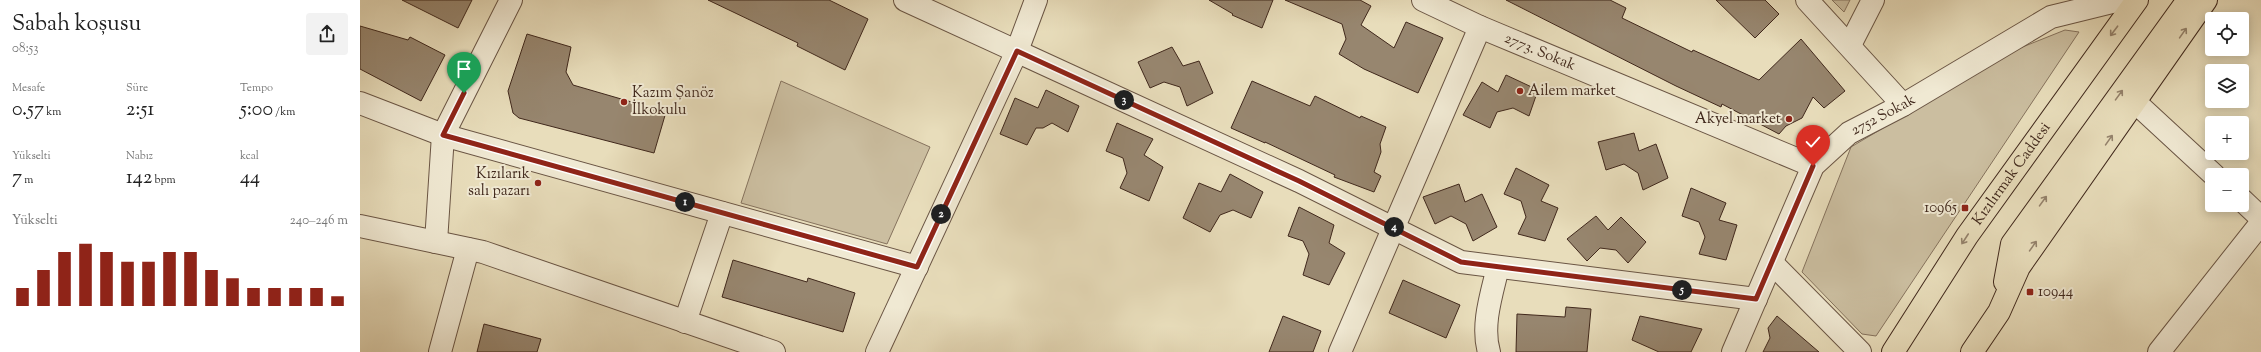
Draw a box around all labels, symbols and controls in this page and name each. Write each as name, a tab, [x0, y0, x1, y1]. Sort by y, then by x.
text: Sabah koşusu	[12, 9, 141, 41]
map controls	[2205, 12, 2249, 212]
button: locate	[2205, 12, 2249, 56]
button: share	[306, 13, 348, 55]
one-way arrow	[2110, 26, 2118, 37]
street label: 2773. Sokak	[1501, 28, 1579, 76]
one-way arrow	[2179, 28, 2187, 39]
text: 08:53	[12, 40, 38, 58]
pin	[447, 52, 481, 93]
icon: arrive	[453, 58, 475, 80]
button: layers	[2205, 64, 2249, 108]
text: Mesafe	[12, 80, 45, 96]
text: Süre	[126, 80, 148, 96]
text: Tempo	[240, 80, 273, 96]
place label: Ailem market	[1528, 81, 1616, 102]
place label: Kazım Şanöz İlkokulu	[632, 83, 714, 121]
marker: Ailem market	[1515, 86, 1525, 96]
street label: 2752 Sokak	[1847, 89, 1920, 141]
pin: 3	[1114, 90, 1134, 110]
one-way arrow	[2115, 90, 2123, 101]
text: 3	[1122, 92, 1126, 108]
text: 0.57	[12, 96, 44, 125]
text: 2:51	[126, 96, 154, 125]
text: 5:00	[240, 96, 273, 125]
marker: Kazım Şanöz İlkokulu	[619, 97, 629, 107]
text: km	[44, 104, 61, 120]
text: /km	[273, 104, 295, 120]
place label: Akyel market	[1695, 109, 1781, 130]
marker: Akyel market	[1784, 114, 1794, 124]
button: +	[2205, 116, 2249, 160]
street label: Kızılırmak Caddesi	[1967, 118, 2056, 230]
pin	[1796, 125, 1830, 166]
icon: check	[1802, 131, 1824, 153]
one-way arrow	[2105, 135, 2113, 146]
text: Yükselti	[12, 148, 51, 164]
text: Nabız	[126, 148, 153, 164]
text: kcal	[240, 148, 259, 164]
text: 7	[12, 164, 22, 193]
text: 142	[126, 164, 152, 193]
text: 44	[240, 164, 260, 193]
place label: Kızılarık salı pazarı	[468, 164, 530, 202]
button: −	[2205, 168, 2249, 212]
text: m	[22, 172, 33, 188]
text: bpm	[152, 172, 176, 188]
marker: Kızılarık salı pazarı	[533, 178, 543, 188]
pin: 1	[675, 192, 695, 212]
text: 1	[683, 194, 687, 210]
one-way arrow	[2039, 195, 2047, 206]
place label: 10965	[1924, 198, 1957, 219]
marker: 10965	[1960, 203, 1970, 213]
pin: 2	[931, 204, 951, 224]
text: 2	[938, 206, 944, 222]
text: Yükselti	[12, 212, 58, 230]
text: 240–246 m	[290, 212, 348, 230]
pin: 4	[1384, 217, 1404, 237]
text: 4	[1391, 219, 1397, 235]
one-way arrow	[1960, 233, 1968, 245]
one-way arrow	[2029, 241, 2037, 252]
pin: 5	[1672, 280, 1692, 300]
text: 5	[1680, 282, 1684, 298]
place label: 10944	[2038, 282, 2074, 303]
marker: 10944	[2025, 287, 2035, 297]

